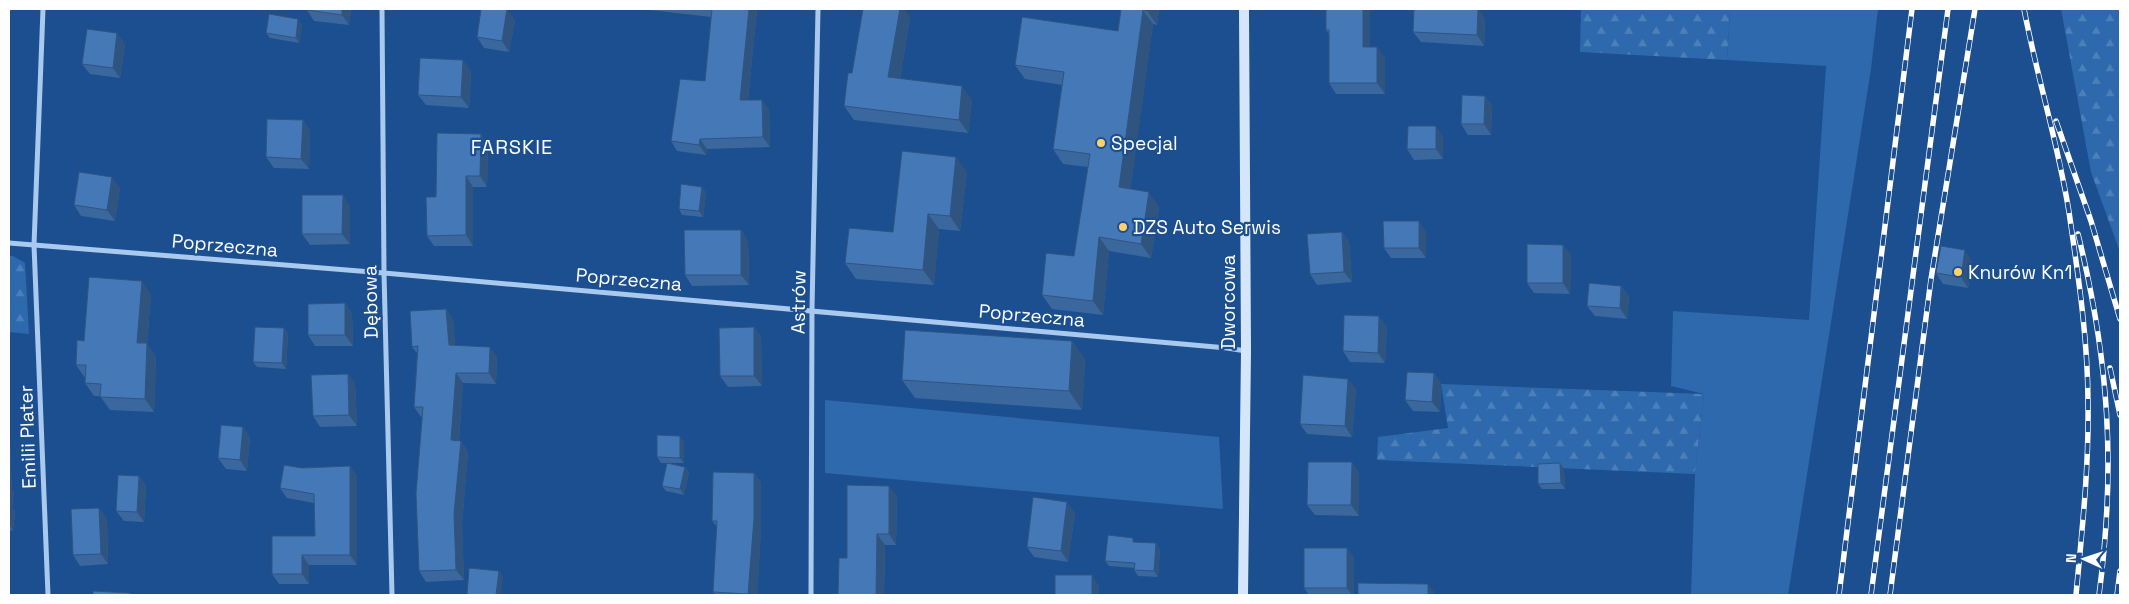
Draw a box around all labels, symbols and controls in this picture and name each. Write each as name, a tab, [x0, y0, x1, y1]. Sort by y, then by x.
place label: Specjal	[1111, 131, 1178, 156]
district label: FARSKIE	[471, 134, 553, 160]
marker: Specjal	[1095, 137, 1107, 149]
place label: DZS Auto Serwis	[1133, 215, 1281, 240]
marker: DZS Auto Serwis	[1117, 221, 1129, 233]
street label: Poprzeczna	[171, 228, 279, 263]
street label: Dworcowa	[1216, 254, 1241, 350]
place label: Knurów Kn1	[1968, 260, 2072, 285]
street label: Poprzeczna	[575, 262, 683, 297]
street label: Dębowa	[357, 265, 384, 339]
marker: Knurów Kn1	[1952, 266, 1964, 278]
street label: Astrów	[785, 270, 812, 334]
street label: Poprzeczna	[978, 298, 1086, 333]
street label: Emilii Plater	[13, 385, 42, 489]
north arrow	[2059, 534, 2109, 584]
text: N	[2062, 553, 2080, 563]

